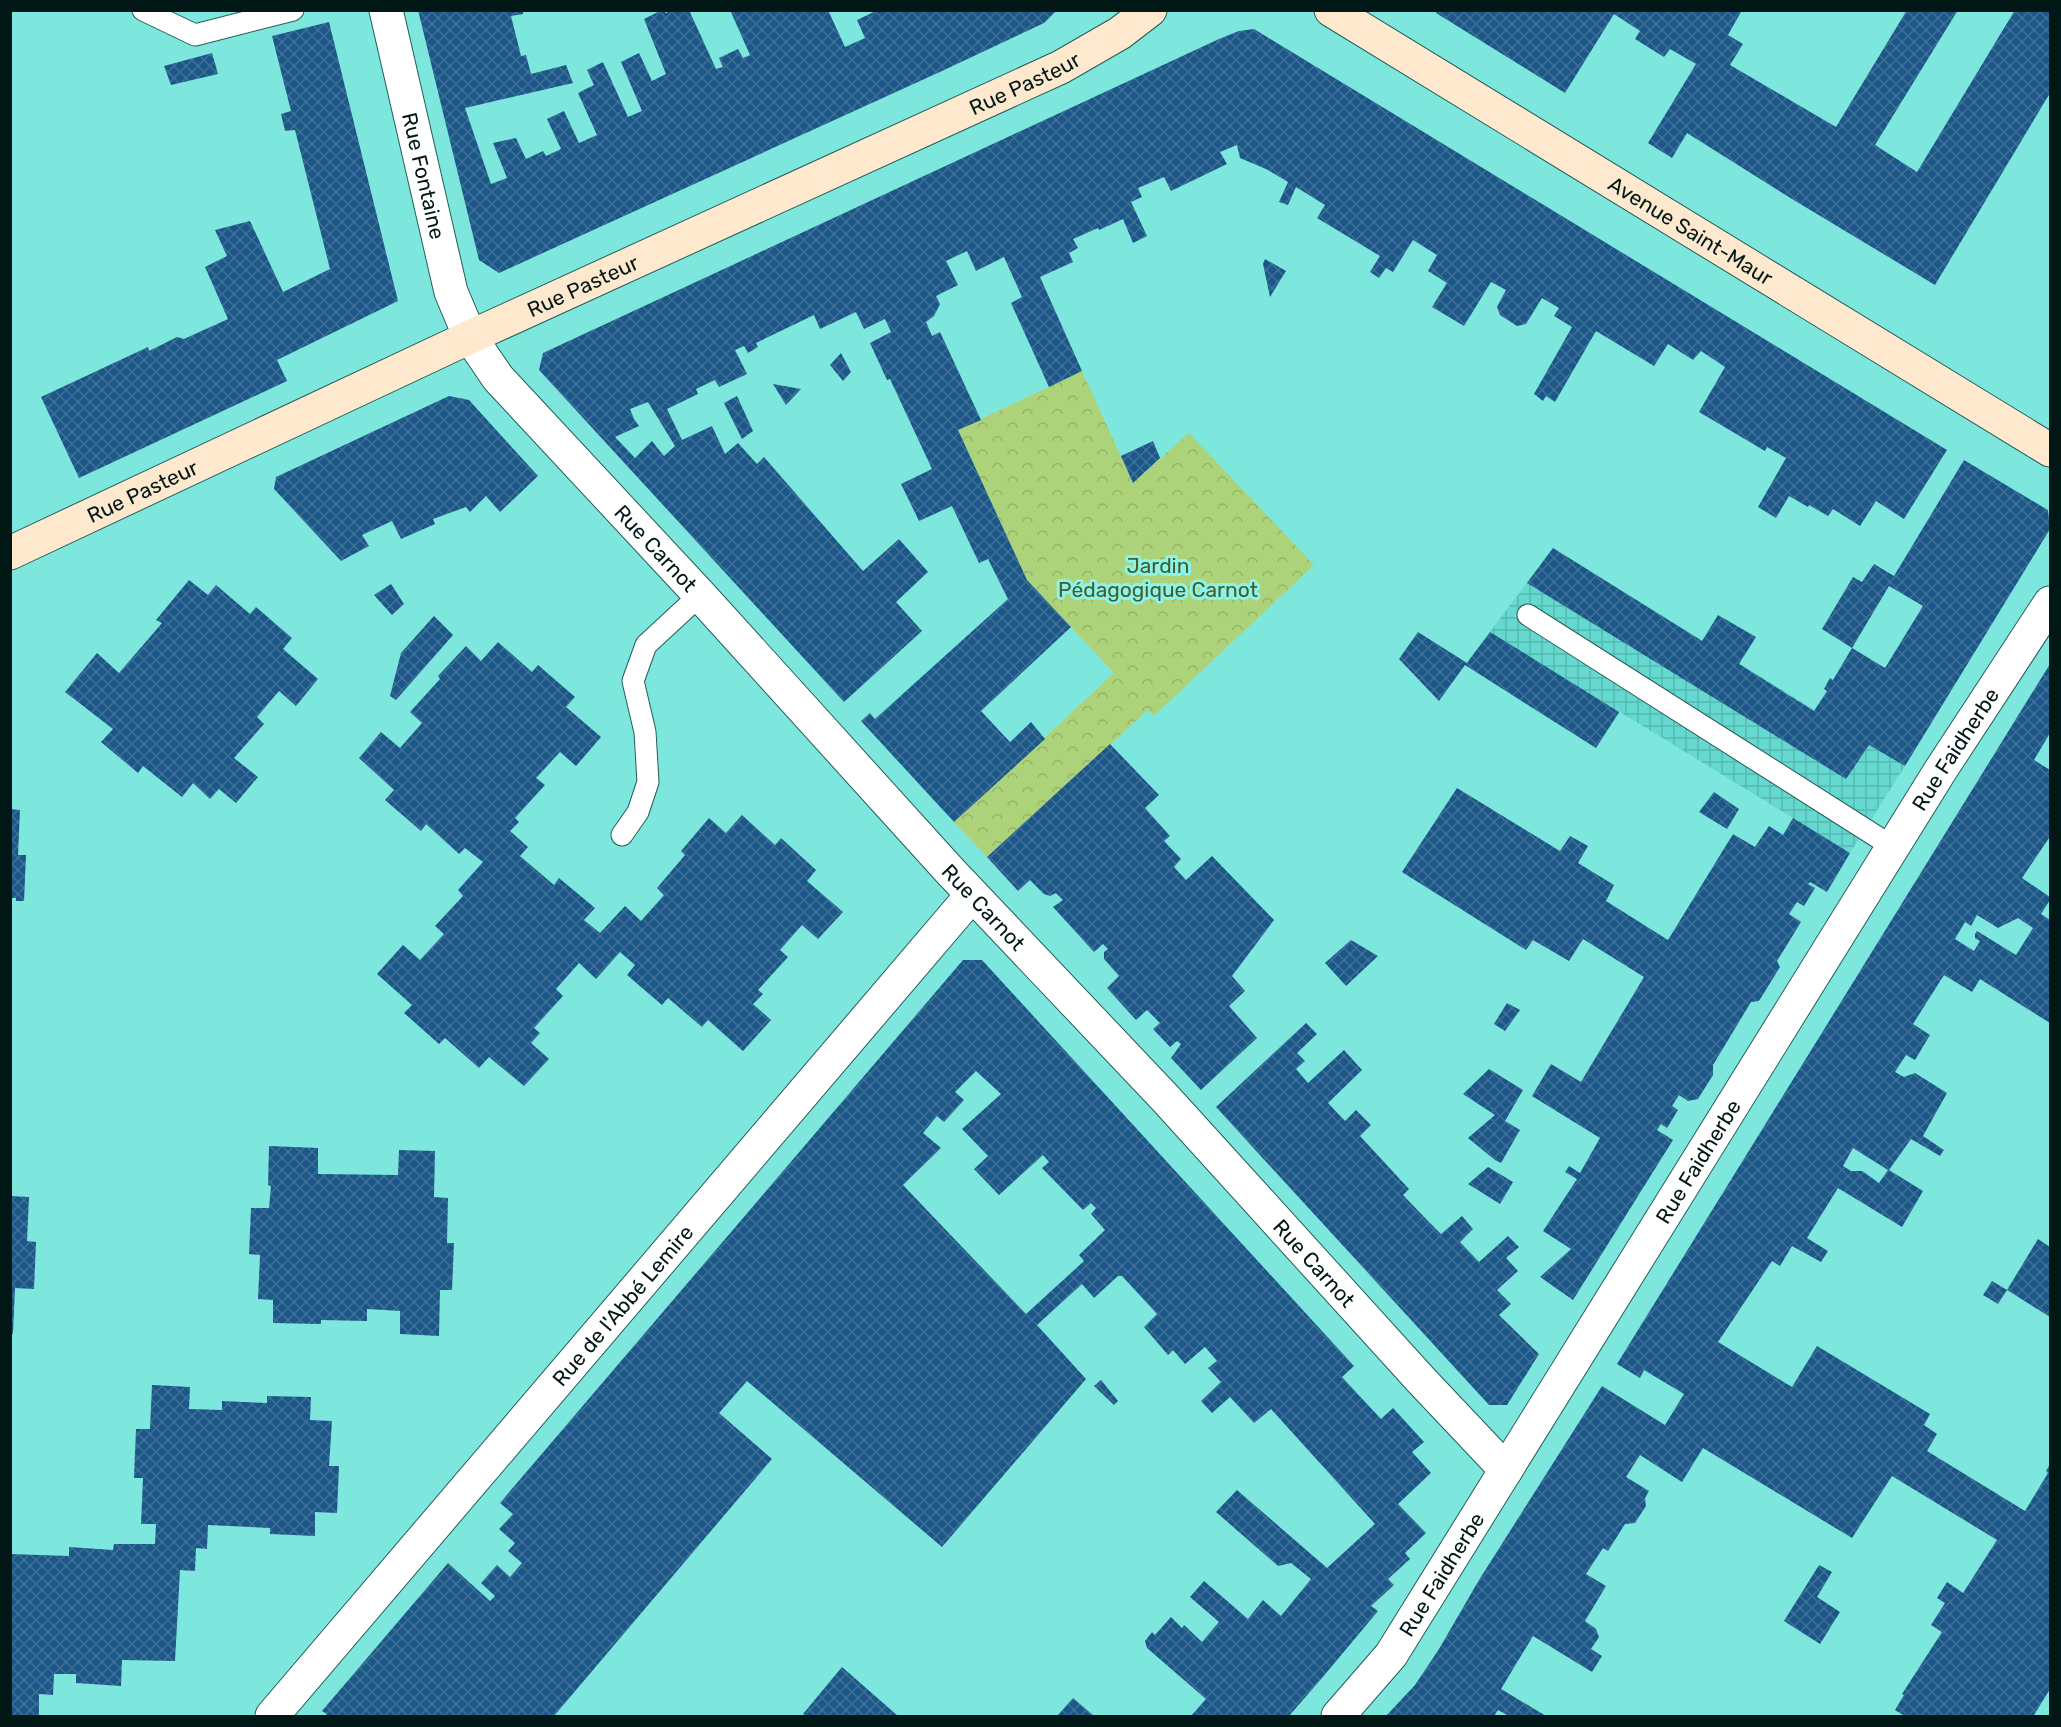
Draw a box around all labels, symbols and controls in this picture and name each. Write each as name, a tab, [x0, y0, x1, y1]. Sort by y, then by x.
street label: Rue Pasteur	[965, 46, 1084, 120]
street label: Rue Fontaine	[397, 110, 451, 242]
street label: Avenue Saint-Maur	[1604, 171, 1778, 290]
street label: Rue Pasteur	[523, 249, 642, 322]
street label: Rue Pasteur	[83, 454, 202, 528]
street label: Rue Carnot	[610, 499, 703, 597]
park label: Jardin Pédagogique Carnot	[1058, 553, 1258, 602]
street label: Rue Faidherbe	[1906, 683, 2004, 815]
street label: Rue Carnot	[937, 858, 1031, 955]
street label: Rue Faidherbe	[1650, 1095, 1745, 1228]
street label: Rue Carnot	[1268, 1214, 1361, 1312]
street label: Rue de l'Abbé Lemire	[547, 1219, 698, 1391]
street label: Rue Faidherbe	[1393, 1508, 1489, 1641]

